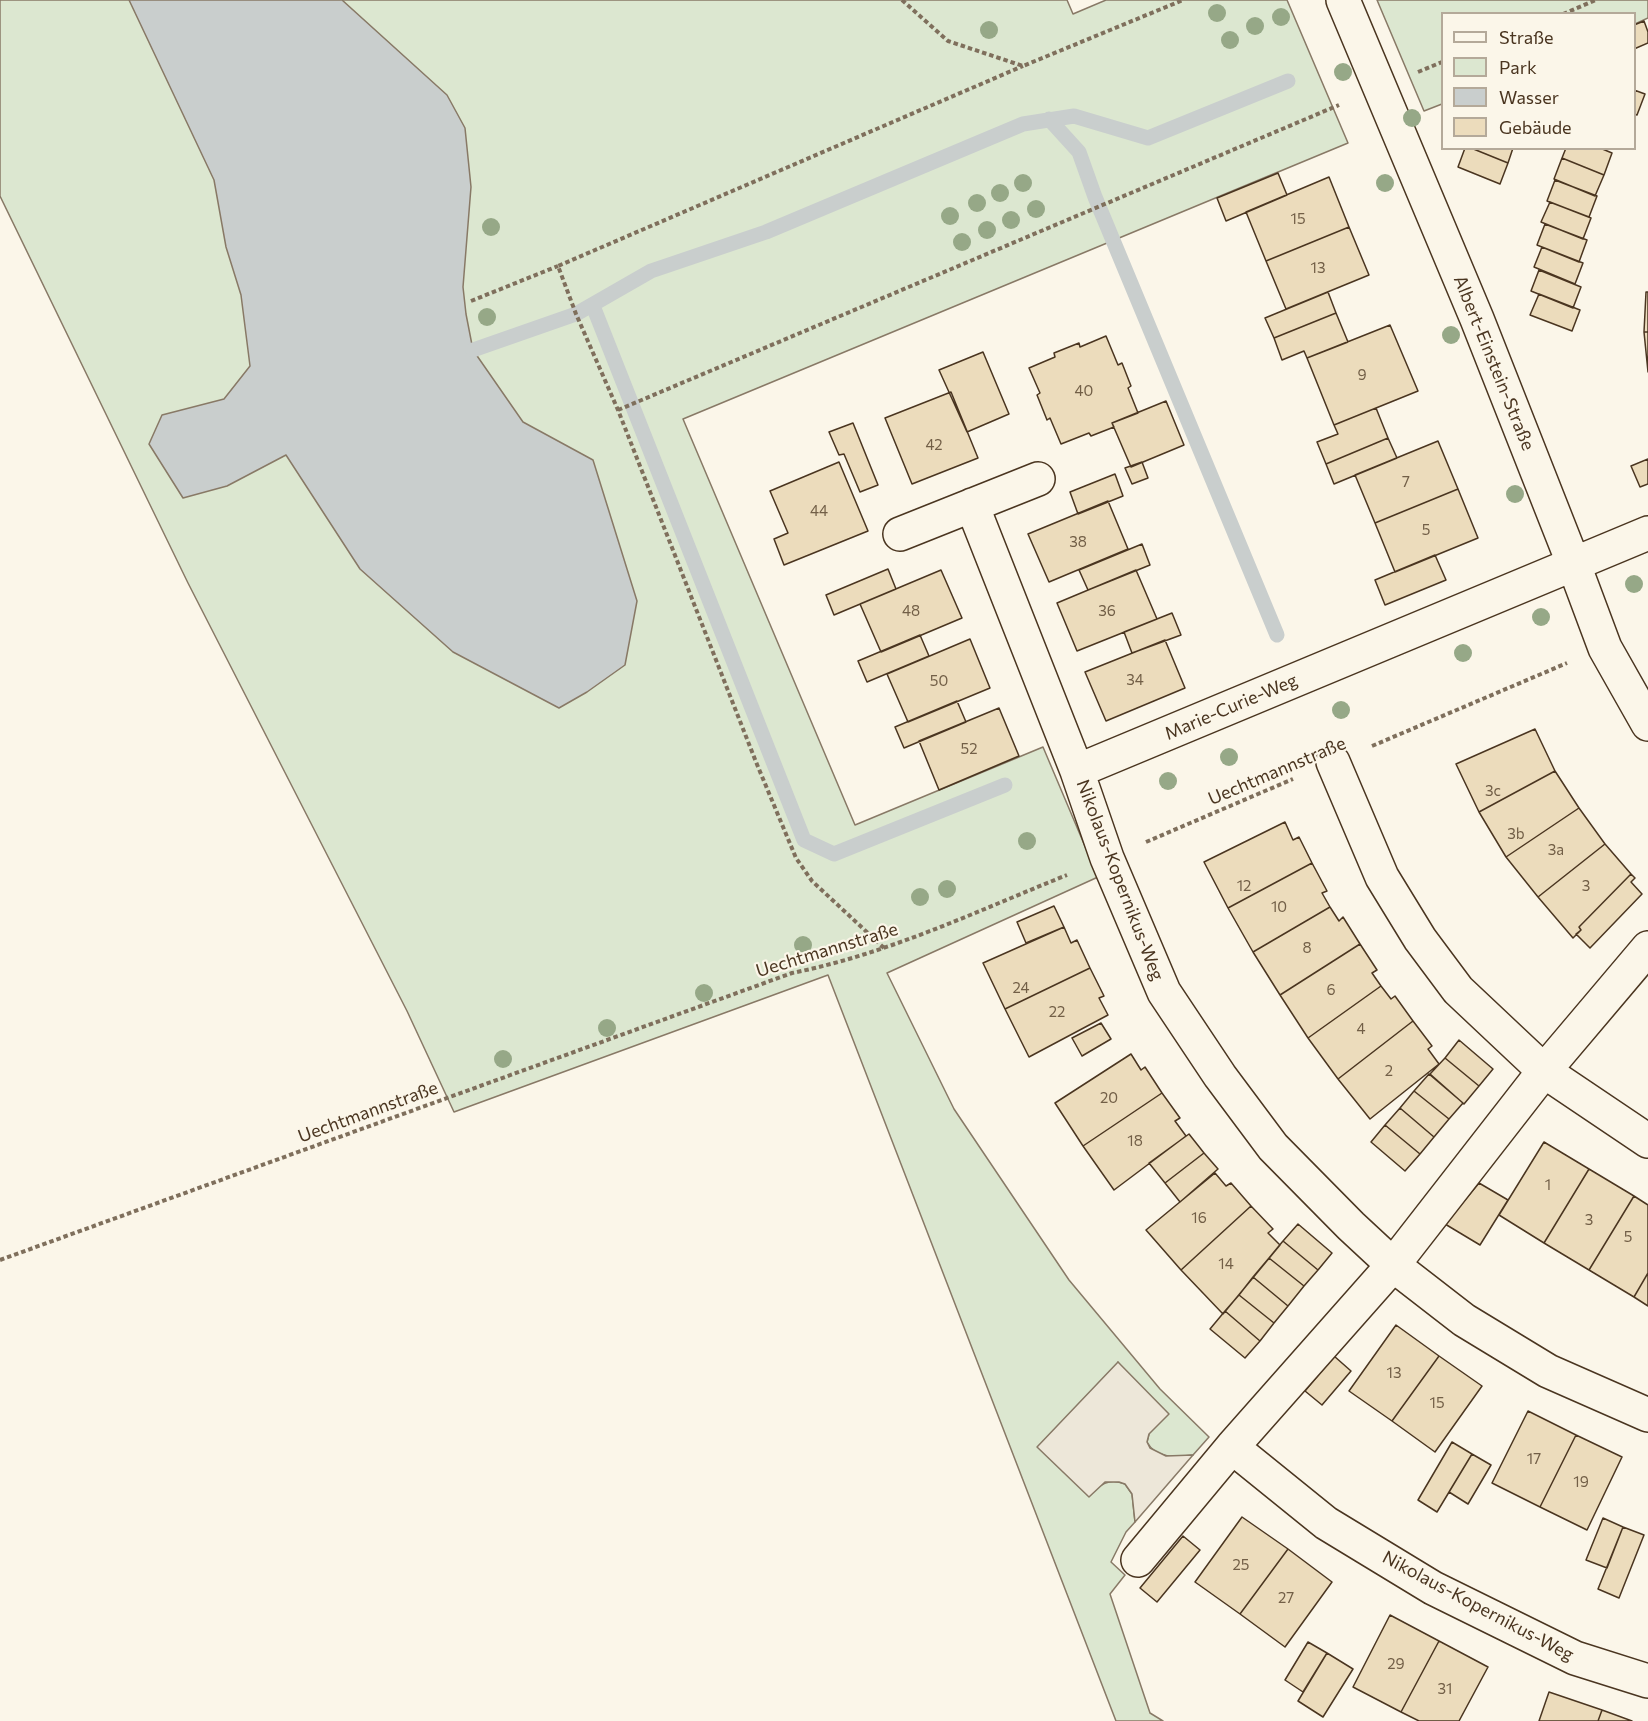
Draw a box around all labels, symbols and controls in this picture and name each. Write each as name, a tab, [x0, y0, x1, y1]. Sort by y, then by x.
legend	[1441, 12, 1636, 150]
text: Straße	[1499, 26, 1554, 48]
text: Park	[1499, 56, 1537, 78]
text: Wasser	[1499, 86, 1559, 108]
text: Gebäude	[1499, 116, 1572, 138]
house number: 15	[1290, 210, 1306, 228]
house number: 13	[1311, 259, 1325, 277]
street label: Albert-Einstein-Straße	[1449, 272, 1539, 454]
house number: 9	[1357, 366, 1367, 384]
house number: 40	[1075, 382, 1093, 400]
house number: 42	[925, 436, 943, 454]
house number: 7	[1402, 473, 1410, 491]
house number: 44	[810, 502, 828, 520]
house number: 5	[1422, 521, 1430, 539]
house number: 38	[1069, 533, 1087, 551]
house number: 48	[902, 602, 920, 620]
house number: 36	[1098, 602, 1116, 620]
street label: Marie-Curie-Weg	[1161, 669, 1301, 745]
house number: 34	[1126, 671, 1144, 689]
house number: 50	[930, 672, 948, 690]
street label: Uechtmannstraße	[1205, 732, 1349, 810]
house number: 52	[961, 740, 977, 758]
street label: Nikolaus-Kopernikus-Weg	[1072, 776, 1168, 984]
house number: 3c	[1485, 782, 1501, 800]
house number: 3b	[1507, 825, 1525, 843]
house number: 3a	[1548, 841, 1564, 859]
house number: 12	[1237, 877, 1251, 895]
house number: 3	[1582, 877, 1590, 895]
house number: 10	[1271, 898, 1287, 916]
street label: Uechtmannstraße	[753, 918, 901, 982]
house number: 8	[1302, 939, 1312, 957]
house number: 24	[1012, 979, 1030, 997]
house number: 6	[1326, 981, 1336, 999]
house number: 22	[1049, 1003, 1065, 1021]
house number: 4	[1357, 1020, 1365, 1038]
house number: 2	[1385, 1062, 1393, 1080]
street label: Uechtmannstraße	[295, 1077, 441, 1147]
house number: 20	[1100, 1089, 1118, 1107]
house number: 18	[1127, 1132, 1143, 1150]
house number: 1	[1545, 1176, 1551, 1194]
house number: 16	[1191, 1209, 1207, 1227]
house number: 3	[1585, 1211, 1593, 1229]
house number: 5	[1624, 1228, 1632, 1246]
house number: 14	[1218, 1255, 1234, 1273]
house number: 13	[1387, 1364, 1401, 1382]
house number: 15	[1429, 1394, 1445, 1412]
house number: 17	[1527, 1450, 1541, 1468]
house number: 19	[1573, 1473, 1589, 1491]
street label: Nikolaus-Kopernikus-Weg	[1379, 1546, 1577, 1666]
house number: 25	[1233, 1556, 1249, 1574]
house number: 27	[1278, 1589, 1294, 1607]
house number: 29	[1387, 1655, 1405, 1673]
house number: 31	[1438, 1680, 1452, 1698]

